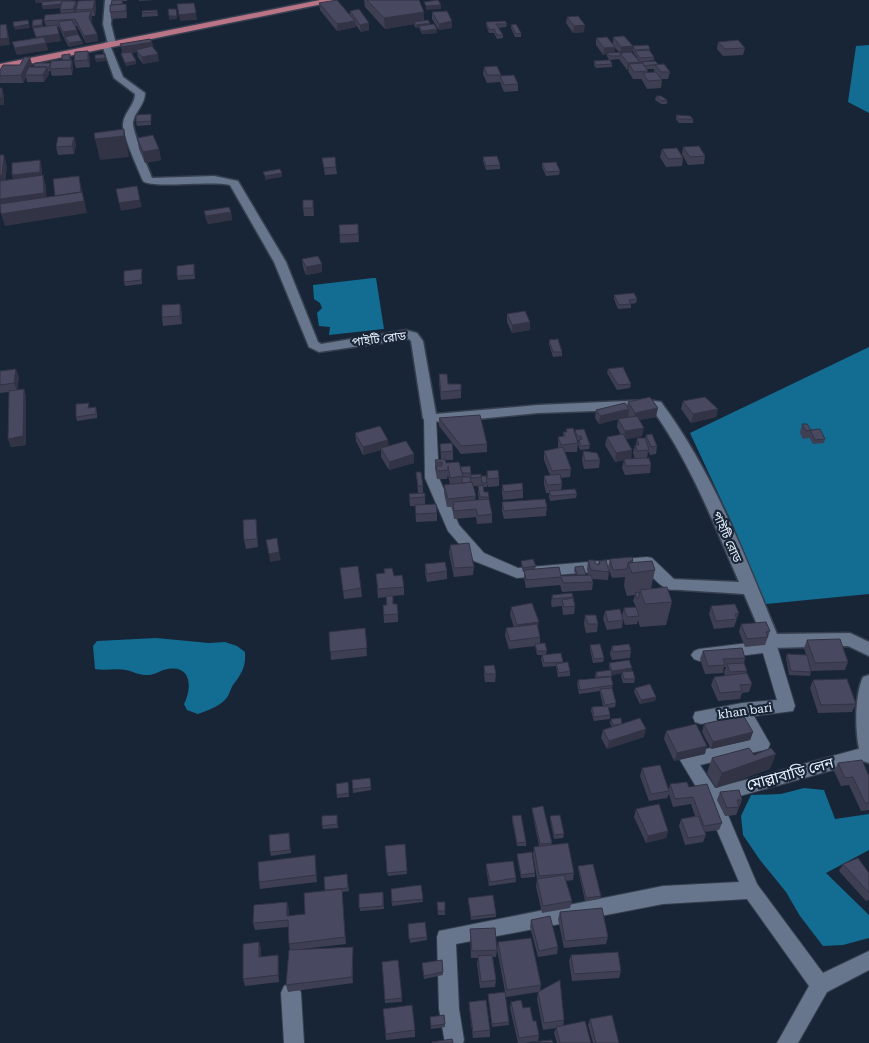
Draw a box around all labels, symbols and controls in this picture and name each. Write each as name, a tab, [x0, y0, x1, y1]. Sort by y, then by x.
street label: পাইটি রোড	[351, 328, 407, 349]
street label: পাইটি রোড	[710, 509, 746, 565]
street label: khan bari	[717, 700, 773, 722]
street label: মোল্লাবাড়ি লেন	[745, 753, 836, 794]

